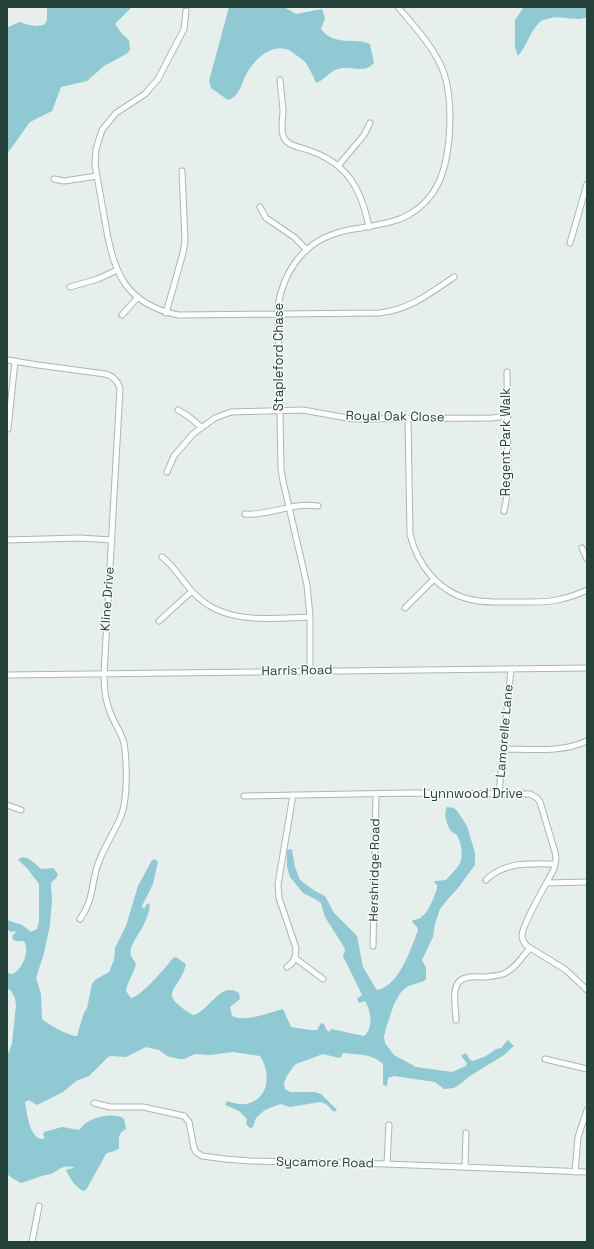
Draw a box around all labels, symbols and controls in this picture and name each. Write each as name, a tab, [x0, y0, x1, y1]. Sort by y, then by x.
street label: Stapleford Chase	[271, 303, 287, 411]
street label: Regent Park Walk	[498, 388, 514, 496]
street label: Royal Oak Close	[345, 408, 445, 426]
street label: Kline Drive	[98, 566, 118, 632]
street label: Harris Road	[261, 663, 333, 679]
street label: Lamorelle Lane	[493, 684, 517, 778]
street label: Lynnwood Drive	[423, 786, 523, 802]
street label: Hershridge Road	[366, 818, 384, 922]
street label: Sycamore Road	[276, 1154, 374, 1172]

